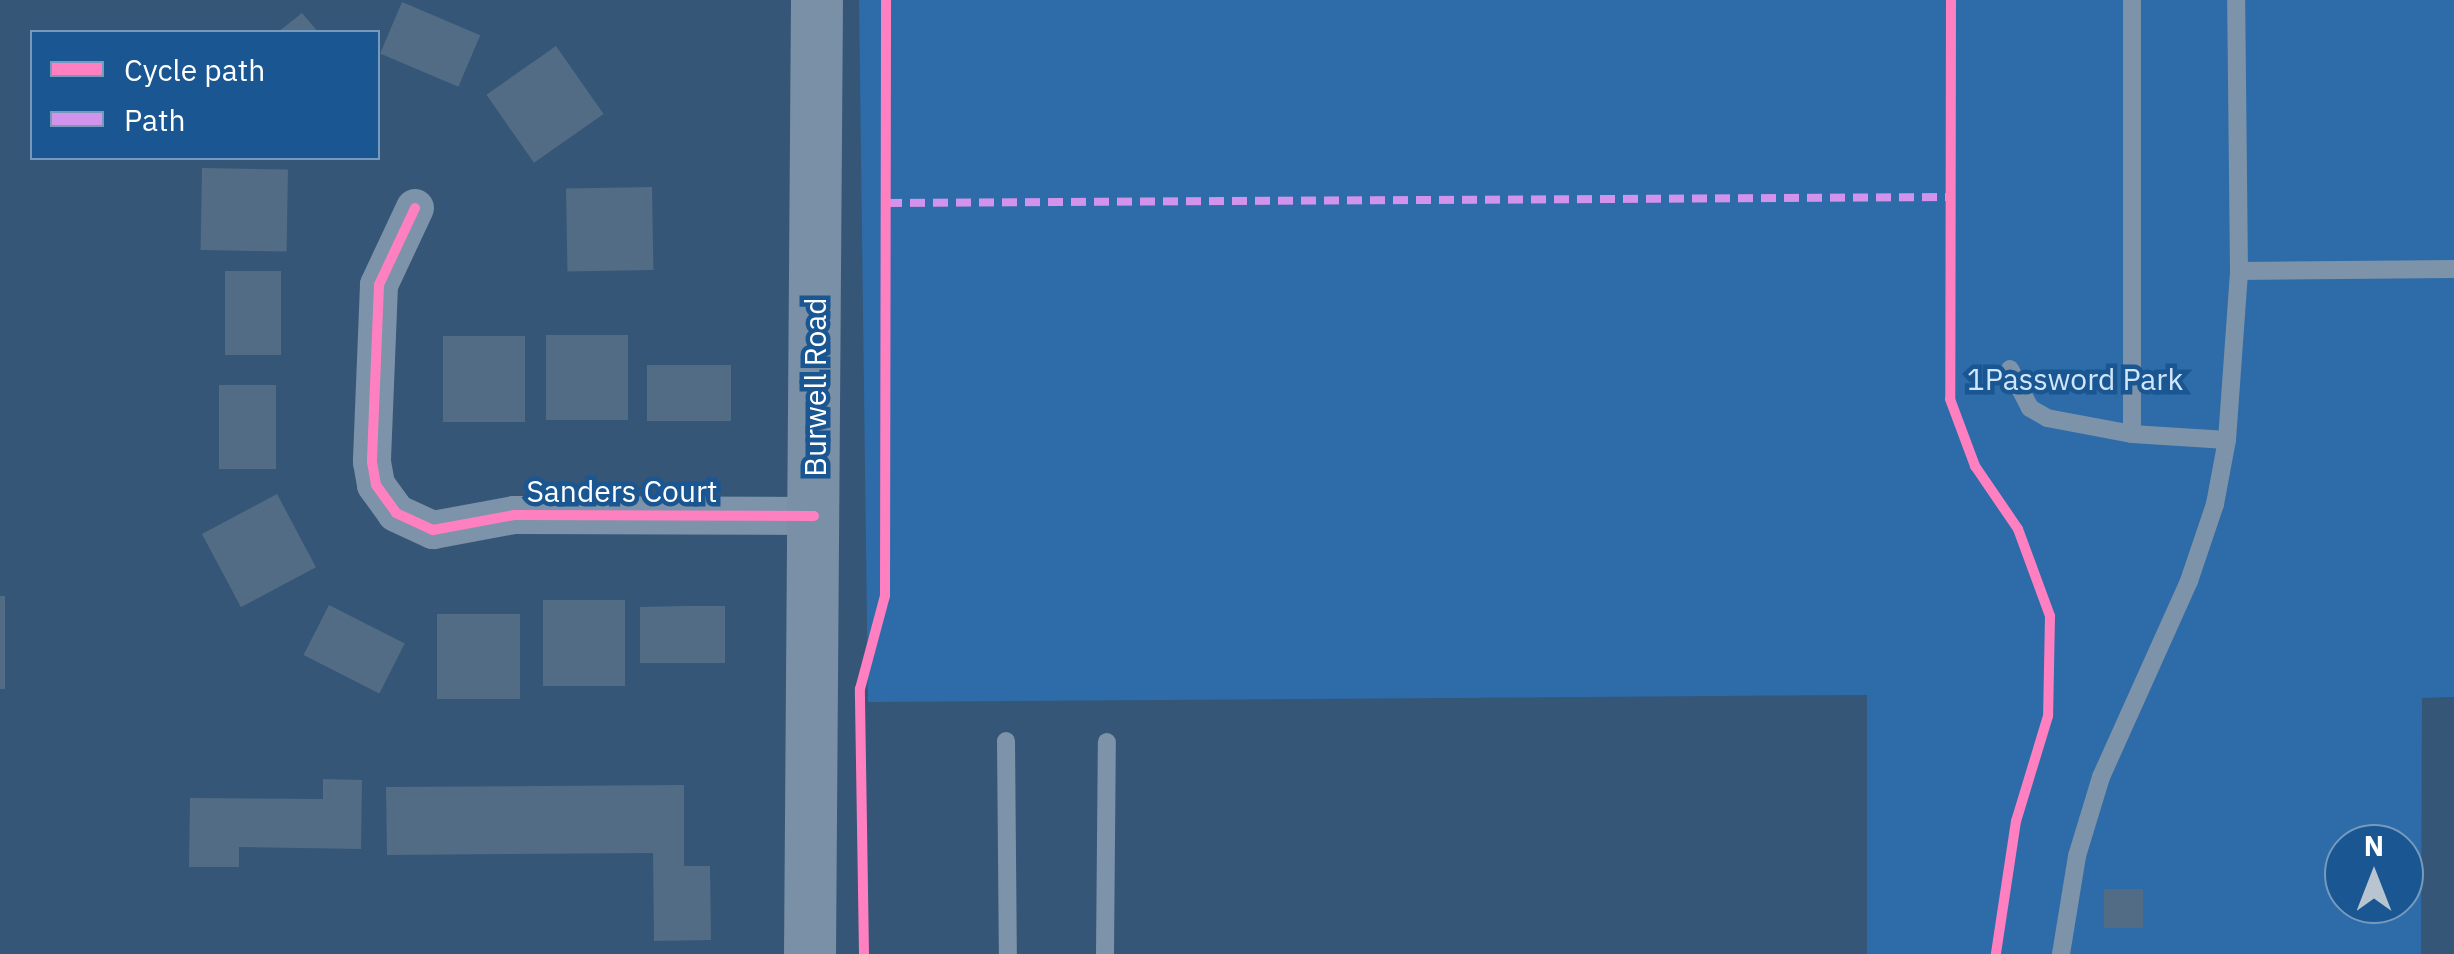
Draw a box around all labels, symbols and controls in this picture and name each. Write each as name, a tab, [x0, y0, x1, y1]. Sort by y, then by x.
legend	[30, 30, 380, 160]
text: Cycle path	[124, 50, 265, 89]
text: Path	[124, 100, 185, 139]
street label: Burwell Road	[797, 297, 833, 477]
park label: 1Password Park	[1967, 361, 2183, 397]
street label: Sanders Court	[526, 473, 718, 509]
north arrow	[2324, 824, 2424, 924]
text: N	[2364, 827, 2384, 864]

